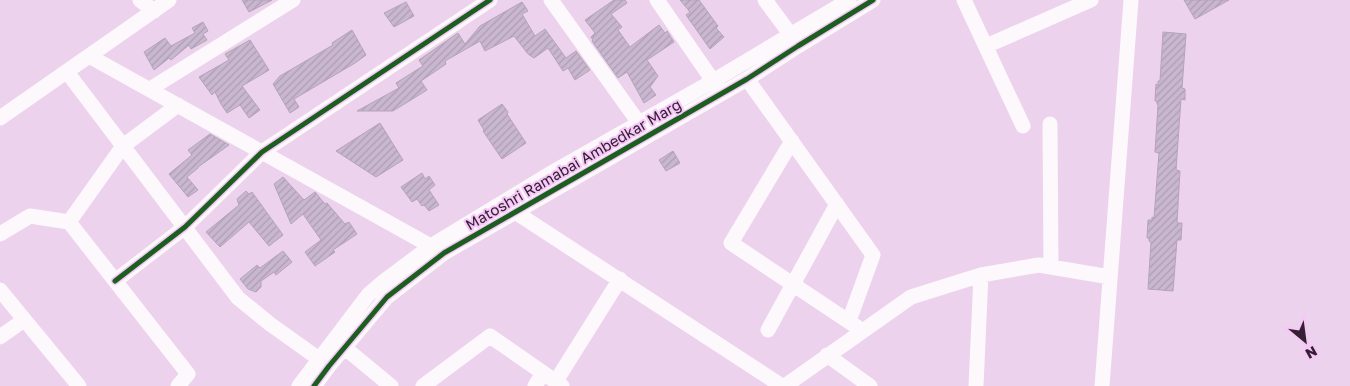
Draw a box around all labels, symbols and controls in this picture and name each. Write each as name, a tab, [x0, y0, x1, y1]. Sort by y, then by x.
street label: Matoshri Ramabai Ambedkar Marg	[462, 95, 684, 233]
north arrow	[1280, 316, 1330, 366]
text: N	[1303, 343, 1320, 363]

